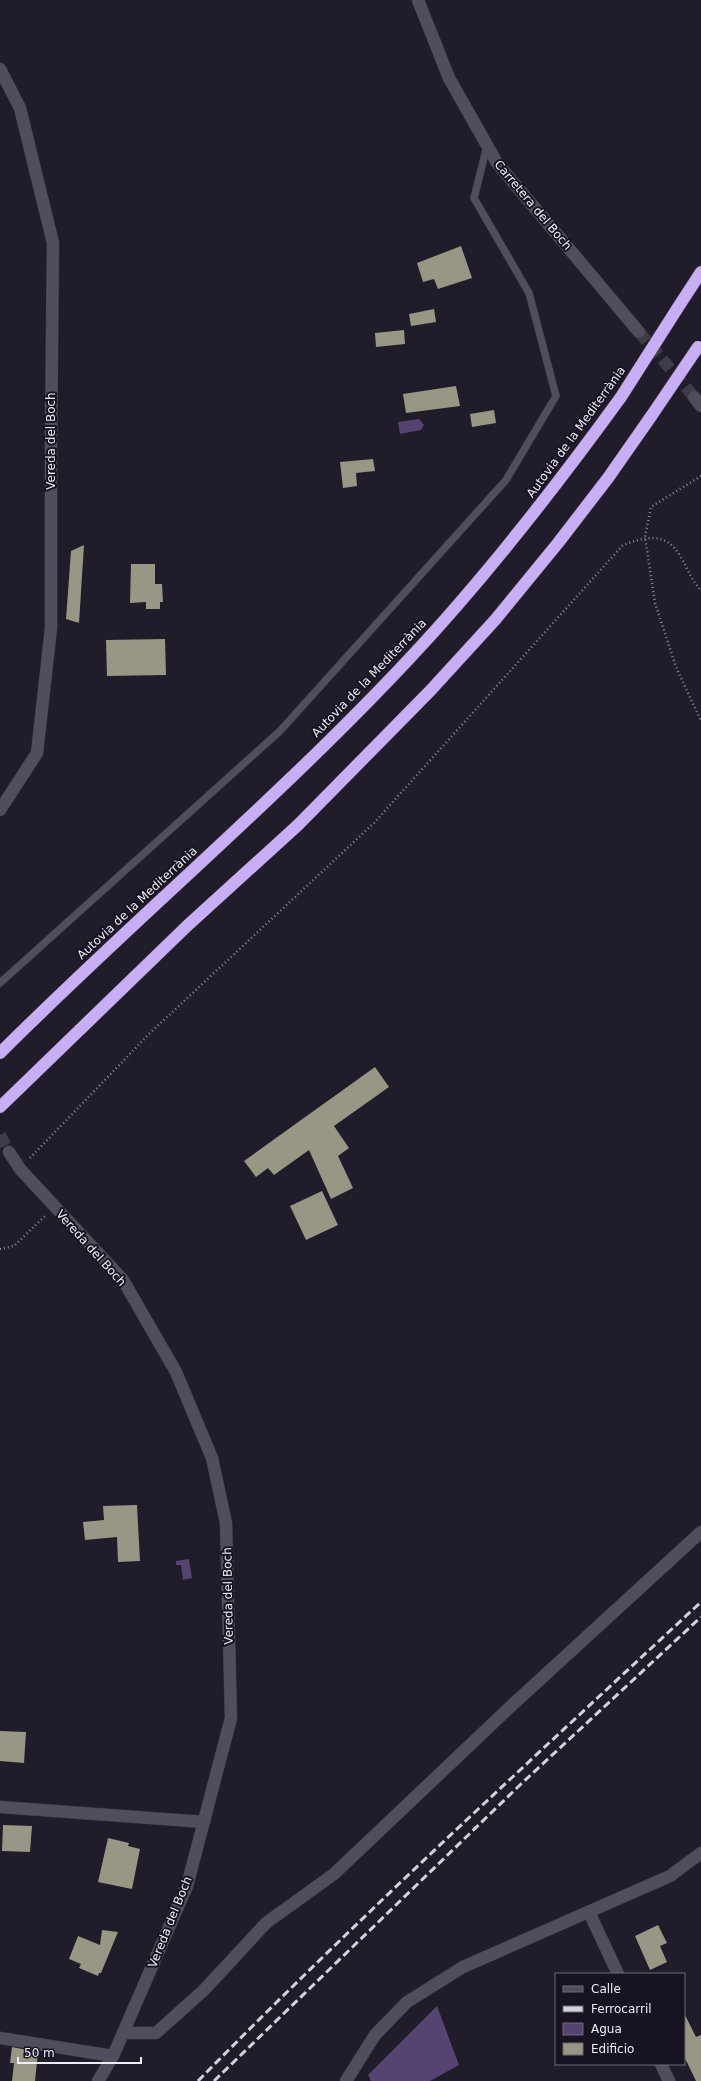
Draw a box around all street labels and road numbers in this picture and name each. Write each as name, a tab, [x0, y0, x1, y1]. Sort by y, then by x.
street label: Carretera del Boch	[491, 157, 575, 253]
street label: Autovia de la Mediterrània	[524, 364, 628, 500]
street label: Vereda del Boch	[44, 392, 58, 490]
street label: Autovia de la Mediterrània	[309, 616, 429, 740]
street label: Autovia de la Mediterrània	[74, 844, 200, 962]
street label: Vereda del Boch	[53, 1207, 129, 1289]
street label: Vereda del Boch	[220, 1547, 236, 1645]
street label: Vereda del Boch	[145, 1874, 195, 1970]

